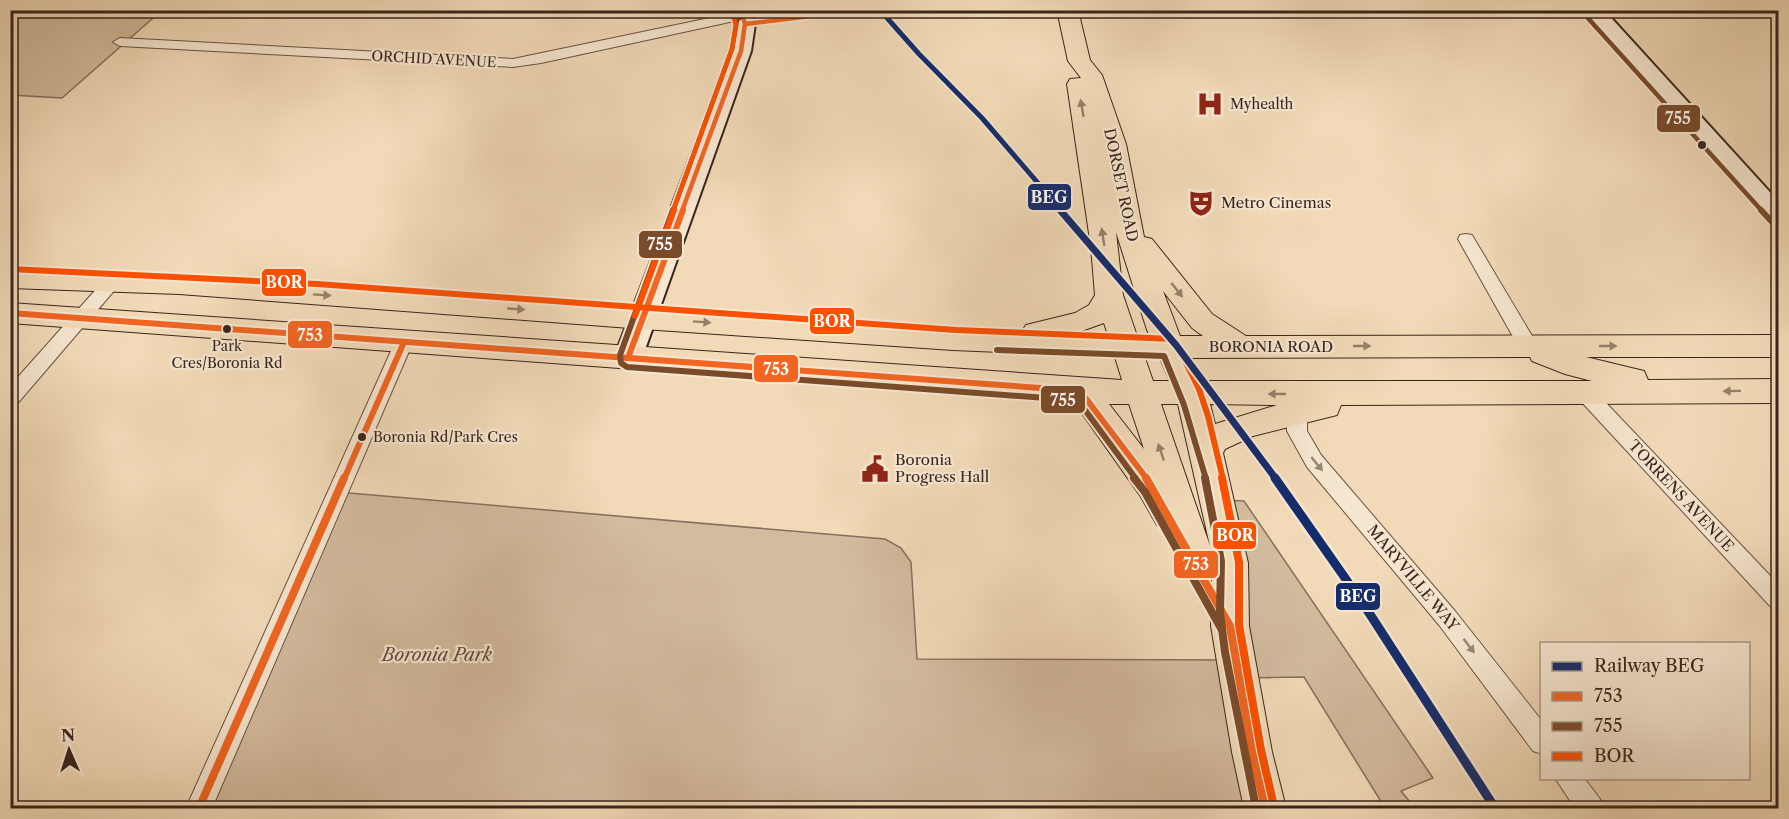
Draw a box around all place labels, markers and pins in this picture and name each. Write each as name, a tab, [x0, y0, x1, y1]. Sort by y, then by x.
hospital icon: Myhealth	[1195, 89, 1225, 119]
place label: Myhealth	[1230, 95, 1294, 113]
unlabelled marker	[1696, 139, 1708, 151]
theatre icon: Metro Cinemas	[1186, 188, 1216, 218]
place label: Metro Cinemas	[1221, 193, 1331, 212]
marker: Park Cres/Boronia Rd	[221, 323, 233, 335]
place label: Park Cres/Boronia Rd	[172, 337, 283, 372]
place label: Boronia Rd/Park Cres	[373, 428, 518, 446]
marker: Boronia Rd/Park Cres	[356, 431, 368, 443]
place label: Boronia Progress Hall	[895, 450, 990, 486]
public building icon: Boronia Progress Hall	[860, 454, 890, 484]

